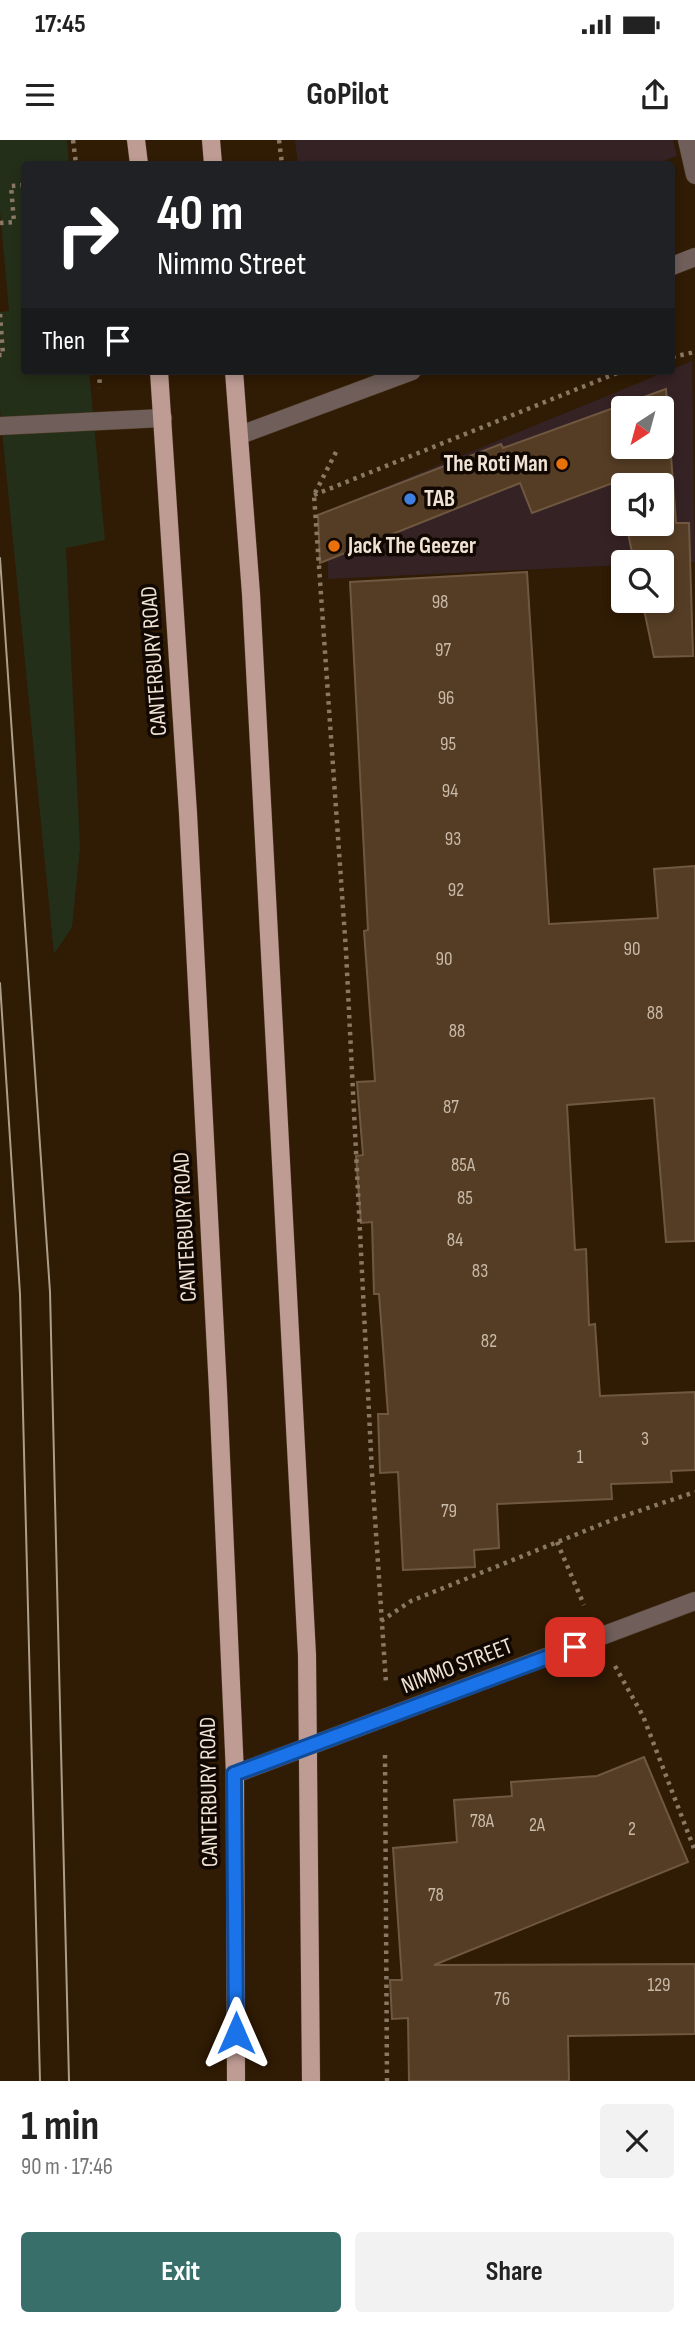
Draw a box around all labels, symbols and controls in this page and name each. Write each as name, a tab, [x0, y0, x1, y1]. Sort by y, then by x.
text: 17:45	[35, 9, 86, 40]
text: GoPilot	[306, 75, 389, 114]
icon: menu	[21, 76, 59, 114]
icon: share	[636, 76, 674, 114]
text: 40 m	[157, 185, 243, 244]
icon: right	[42, 189, 133, 280]
text: Nimmo Street	[157, 245, 306, 284]
icon: arrive	[99, 322, 137, 360]
text: Then	[42, 326, 85, 357]
north arrow	[611, 396, 674, 458]
map controls	[611, 396, 674, 613]
place label: The Roti Man	[443, 450, 548, 478]
marker: The Roti Man	[554, 456, 570, 472]
button: sound	[611, 473, 674, 536]
place label: TAB	[424, 485, 455, 513]
marker: TAB	[402, 491, 418, 507]
place label: Jack The Geezer	[347, 532, 476, 560]
marker: Jack The Geezer	[326, 538, 342, 554]
button: search	[611, 550, 674, 613]
street label: CANTERBURY ROAD	[135, 585, 173, 737]
house number: 98	[432, 591, 448, 614]
house number: 97	[435, 639, 451, 662]
house number: 96	[438, 687, 454, 710]
house number: 95	[440, 733, 456, 756]
house number: 94	[442, 780, 458, 803]
house number: 93	[445, 828, 461, 851]
house number: 92	[448, 879, 464, 902]
house number: 90	[624, 938, 640, 961]
house number: 90	[436, 948, 452, 971]
house number: 88	[647, 1002, 663, 1025]
house number: 88	[449, 1020, 465, 1043]
house number: 87	[443, 1096, 459, 1119]
street label: CANTERBURY ROAD	[167, 1151, 203, 1303]
house number: 85A	[451, 1154, 476, 1177]
house number: 85	[457, 1187, 473, 1210]
house number: 84	[447, 1229, 463, 1252]
house number: 83	[472, 1260, 488, 1283]
house number: 82	[481, 1330, 497, 1353]
house number: 3	[641, 1428, 649, 1451]
house number: 1	[577, 1446, 584, 1469]
house number: 79	[441, 1500, 457, 1523]
pin	[545, 1617, 605, 1677]
icon: arrive	[556, 1628, 594, 1666]
street label: NIMMO STREET	[398, 1632, 516, 1700]
street label: CANTERBURY ROAD	[194, 1717, 224, 1867]
house number: 78A	[470, 1810, 495, 1833]
house number: 2A	[529, 1814, 546, 1837]
house number: 2	[628, 1818, 636, 1841]
house number: 78	[428, 1884, 444, 1907]
house number: 129	[647, 1974, 671, 1997]
house number: 76	[494, 1988, 510, 2011]
position arrow	[199, 1996, 273, 2070]
text: 1 min	[21, 2101, 99, 2152]
button: close	[600, 2104, 674, 2178]
text: 90 m · 17:46	[21, 2153, 113, 2181]
button: Exit	[21, 2232, 341, 2312]
button: Share	[355, 2232, 674, 2312]

